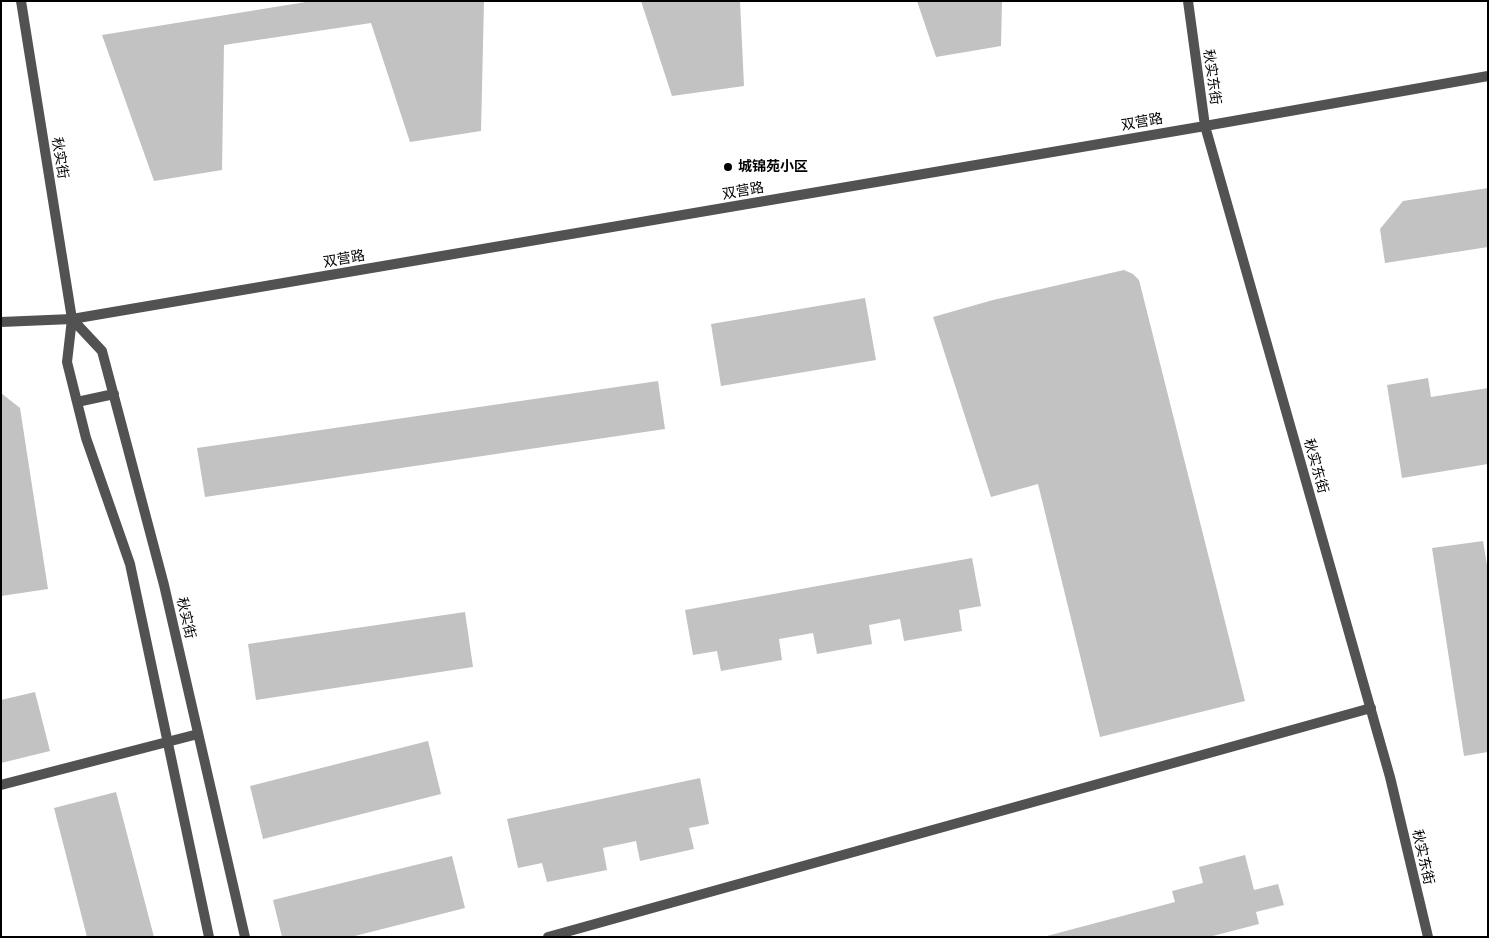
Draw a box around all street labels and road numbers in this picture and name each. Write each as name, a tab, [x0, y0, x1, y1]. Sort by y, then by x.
street label: 秋实东街	[1200, 48, 1224, 106]
street label: 双营路	[1120, 110, 1164, 134]
street label: 秋实街	[48, 136, 72, 180]
street label: 双营路	[721, 179, 765, 203]
street label: 双营路	[322, 247, 366, 271]
street label: 秋实东街	[1300, 437, 1332, 495]
street label: 秋实街	[173, 596, 199, 640]
street label: 秋实东街	[1409, 828, 1437, 886]

